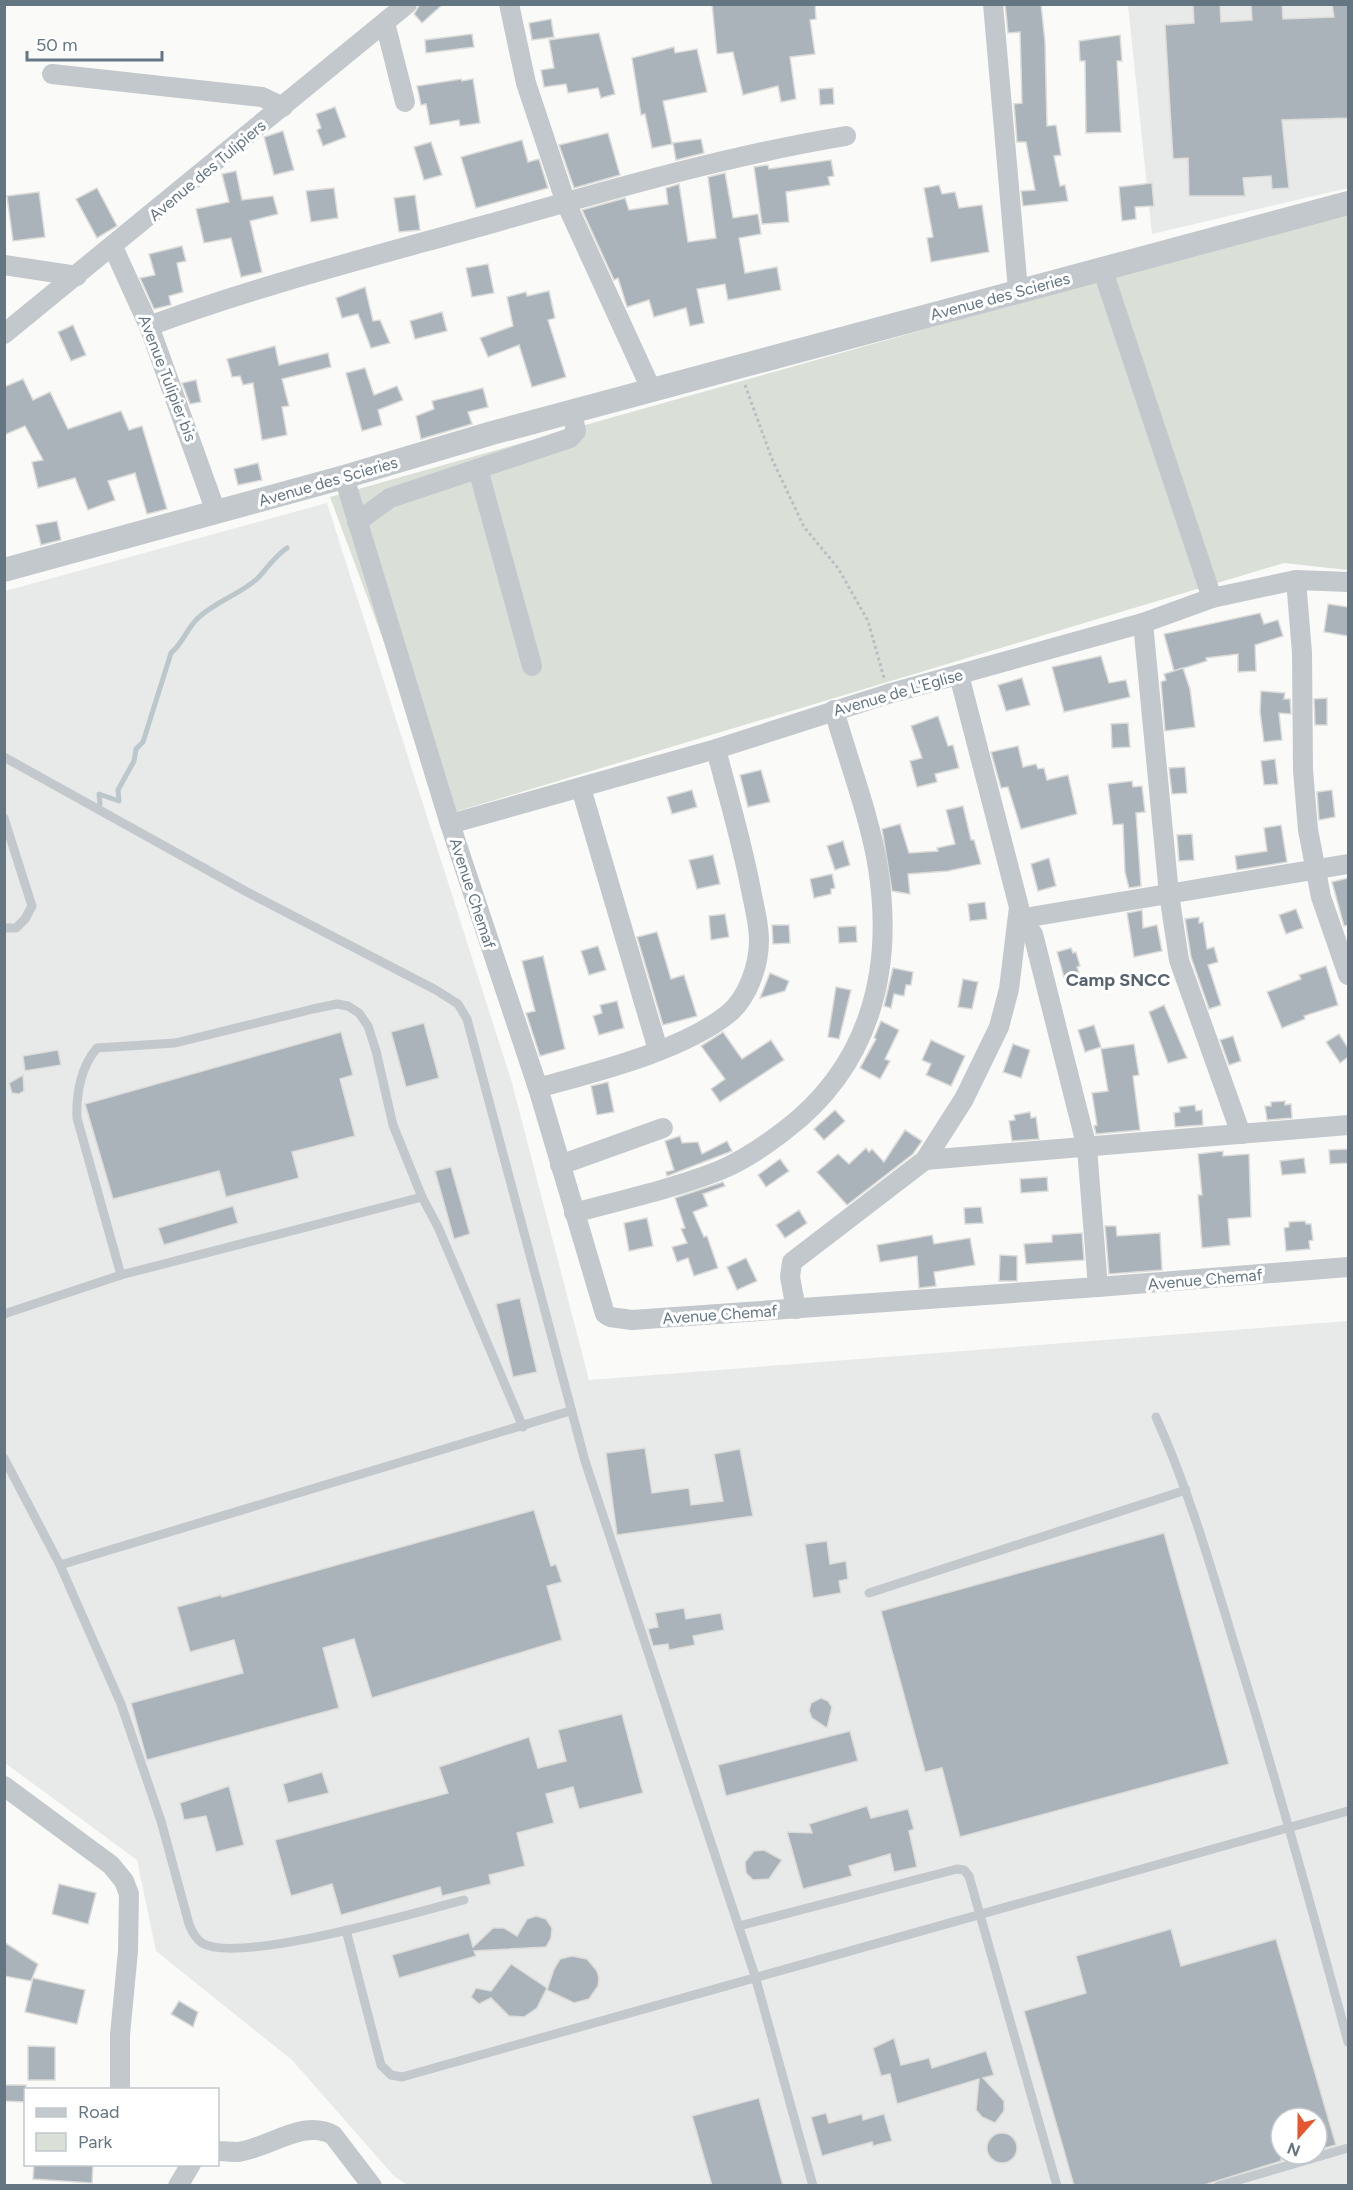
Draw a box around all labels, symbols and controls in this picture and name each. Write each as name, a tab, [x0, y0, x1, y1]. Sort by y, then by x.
scale bar	[27, 24, 162, 62]
text: 50 m	[36, 34, 78, 56]
street label: Avenue des Tulipiers	[145, 116, 270, 225]
street label: Avenue des Scieries	[928, 269, 1072, 324]
street label: Avenue Tulipier bis	[135, 312, 200, 444]
street label: Avenue des Scieries	[256, 453, 400, 510]
street label: Avenue de L'Eglise	[831, 665, 965, 720]
street label: Avenue Chemaf	[446, 836, 499, 951]
district label: Camp SNCC	[1066, 969, 1170, 991]
street label: Avenue Chemaf	[1147, 1265, 1263, 1294]
street label: Avenue Chemaf	[662, 1301, 778, 1328]
legend	[24, 2088, 219, 2166]
text: Road	[78, 2101, 119, 2123]
north arrow	[1269, 2106, 1329, 2166]
text: Park	[78, 2131, 113, 2153]
text: N	[1285, 2138, 1303, 2161]

